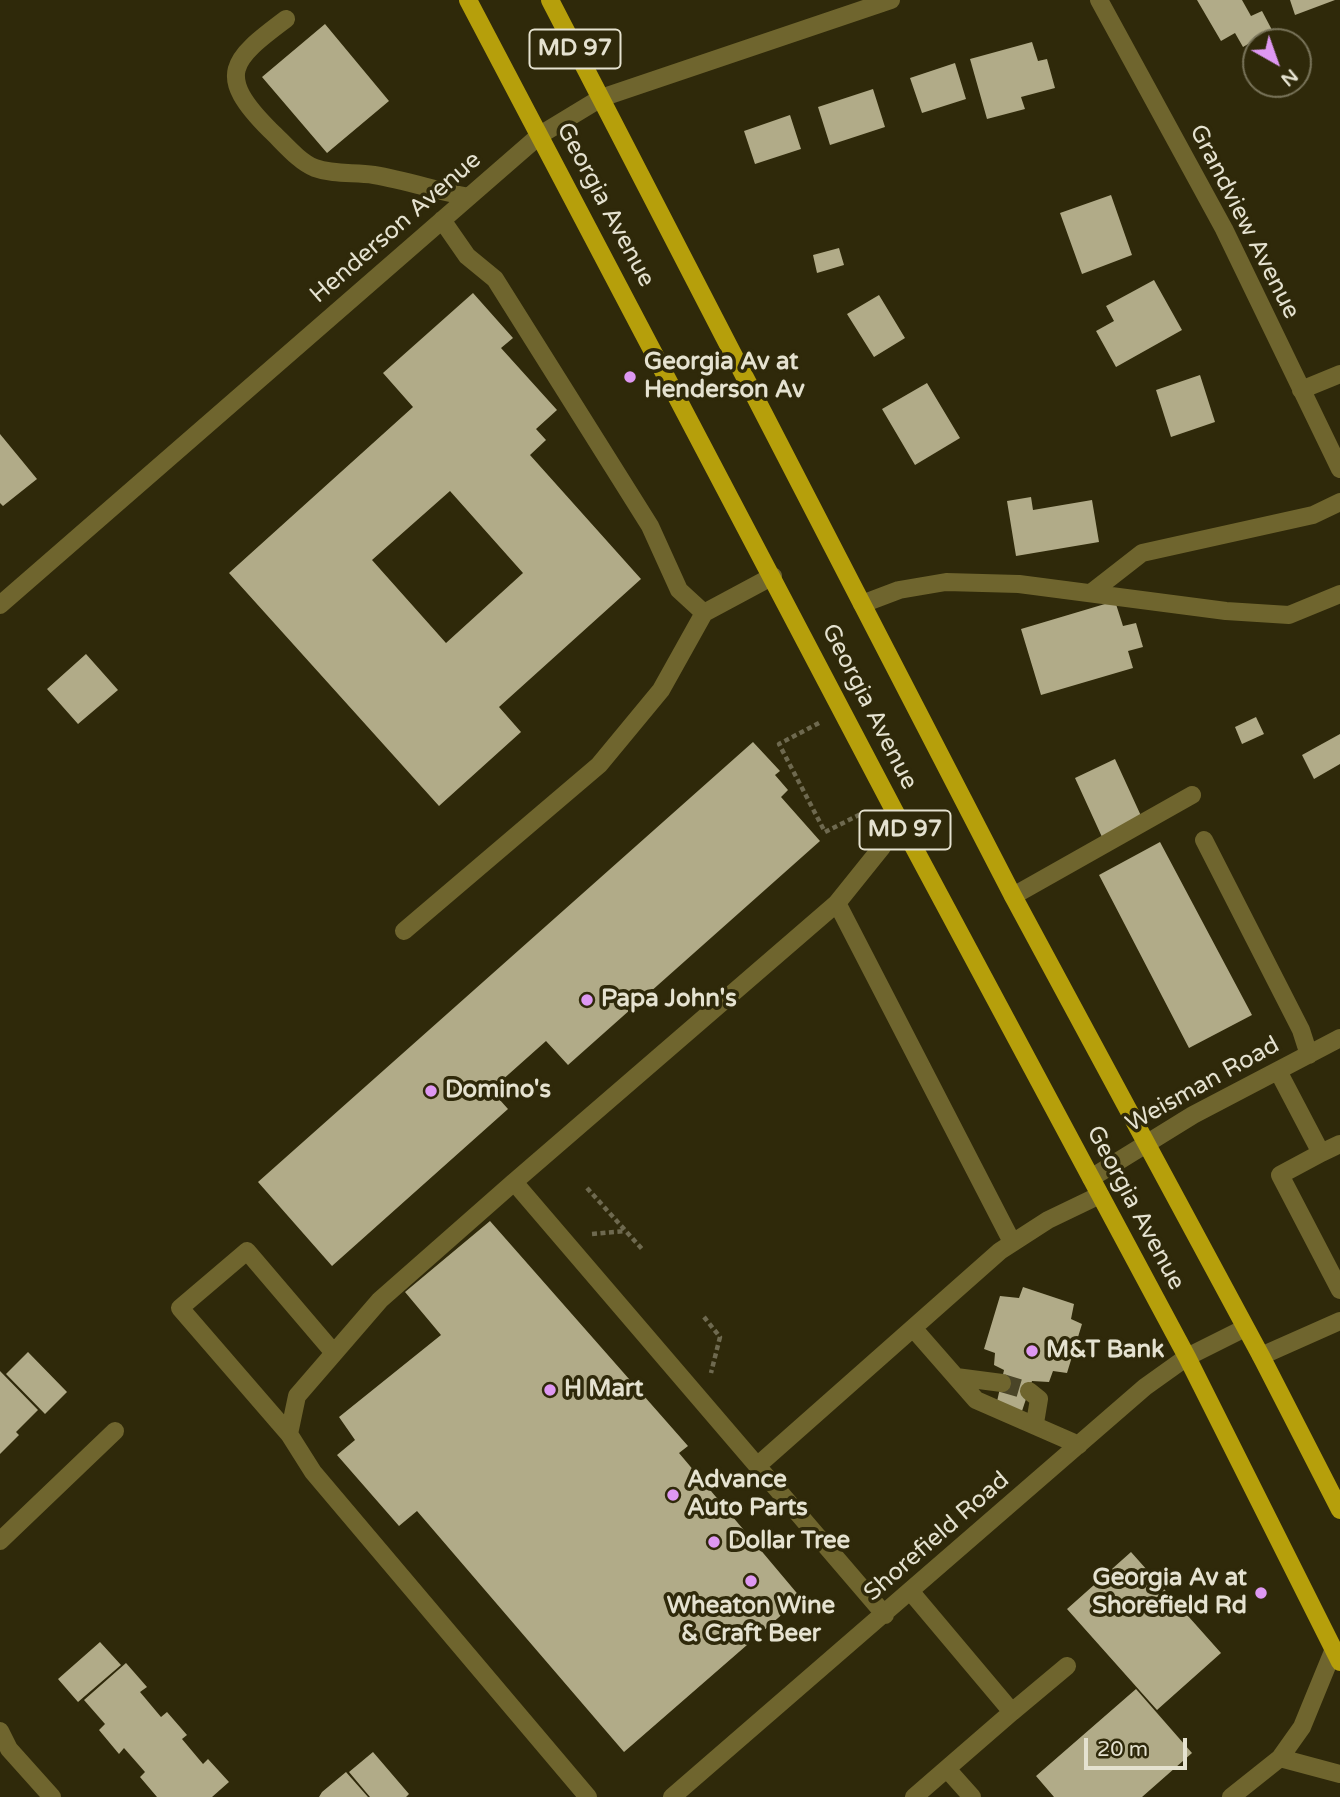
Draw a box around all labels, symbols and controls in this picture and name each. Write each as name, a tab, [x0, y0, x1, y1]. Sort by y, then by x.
north arrow	[1242, 28, 1312, 98]
road number: MD 97	[530, 30, 620, 68]
text: N	[1276, 64, 1302, 91]
street label: Georgia Avenue	[550, 118, 660, 292]
street label: Grandview Avenue	[1183, 120, 1305, 324]
street label: Henderson Avenue	[305, 146, 487, 310]
place label: Georgia Av at Henderson Av	[644, 349, 805, 405]
marker: Georgia Av at Henderson Av	[622, 369, 638, 385]
street label: Georgia Avenue	[815, 619, 923, 795]
road number: MD 97	[860, 810, 950, 850]
place label: Papa John's	[601, 986, 737, 1014]
marker: Papa John's	[579, 992, 595, 1008]
street label: Weisman Road	[1121, 1031, 1285, 1139]
place label: Domino's	[445, 1077, 551, 1105]
marker: Domino's	[423, 1083, 439, 1099]
street label: Georgia Avenue	[1080, 1121, 1190, 1295]
place label: M&T Bank	[1046, 1337, 1164, 1365]
marker: M&T Bank	[1024, 1343, 1040, 1359]
place label: H Mart	[564, 1376, 643, 1404]
marker: H Mart	[542, 1382, 558, 1398]
street label: Shorefield Road	[859, 1466, 1015, 1608]
place label: Advance Auto Parts	[687, 1467, 808, 1523]
marker: Advance Auto Parts	[665, 1487, 681, 1503]
place label: Dollar Tree	[728, 1528, 850, 1556]
marker: Dollar Tree	[706, 1534, 722, 1550]
place label: Georgia Av at Shorefield Rd	[1092, 1565, 1247, 1621]
marker: Wheaton Wine & Craft Beer	[743, 1573, 759, 1589]
marker: Georgia Av at Shorefield Rd	[1253, 1585, 1269, 1601]
place label: Wheaton Wine & Craft Beer	[667, 1593, 835, 1649]
scale bar	[1088, 1724, 1191, 1768]
text: 20 m	[1097, 1737, 1148, 1762]

